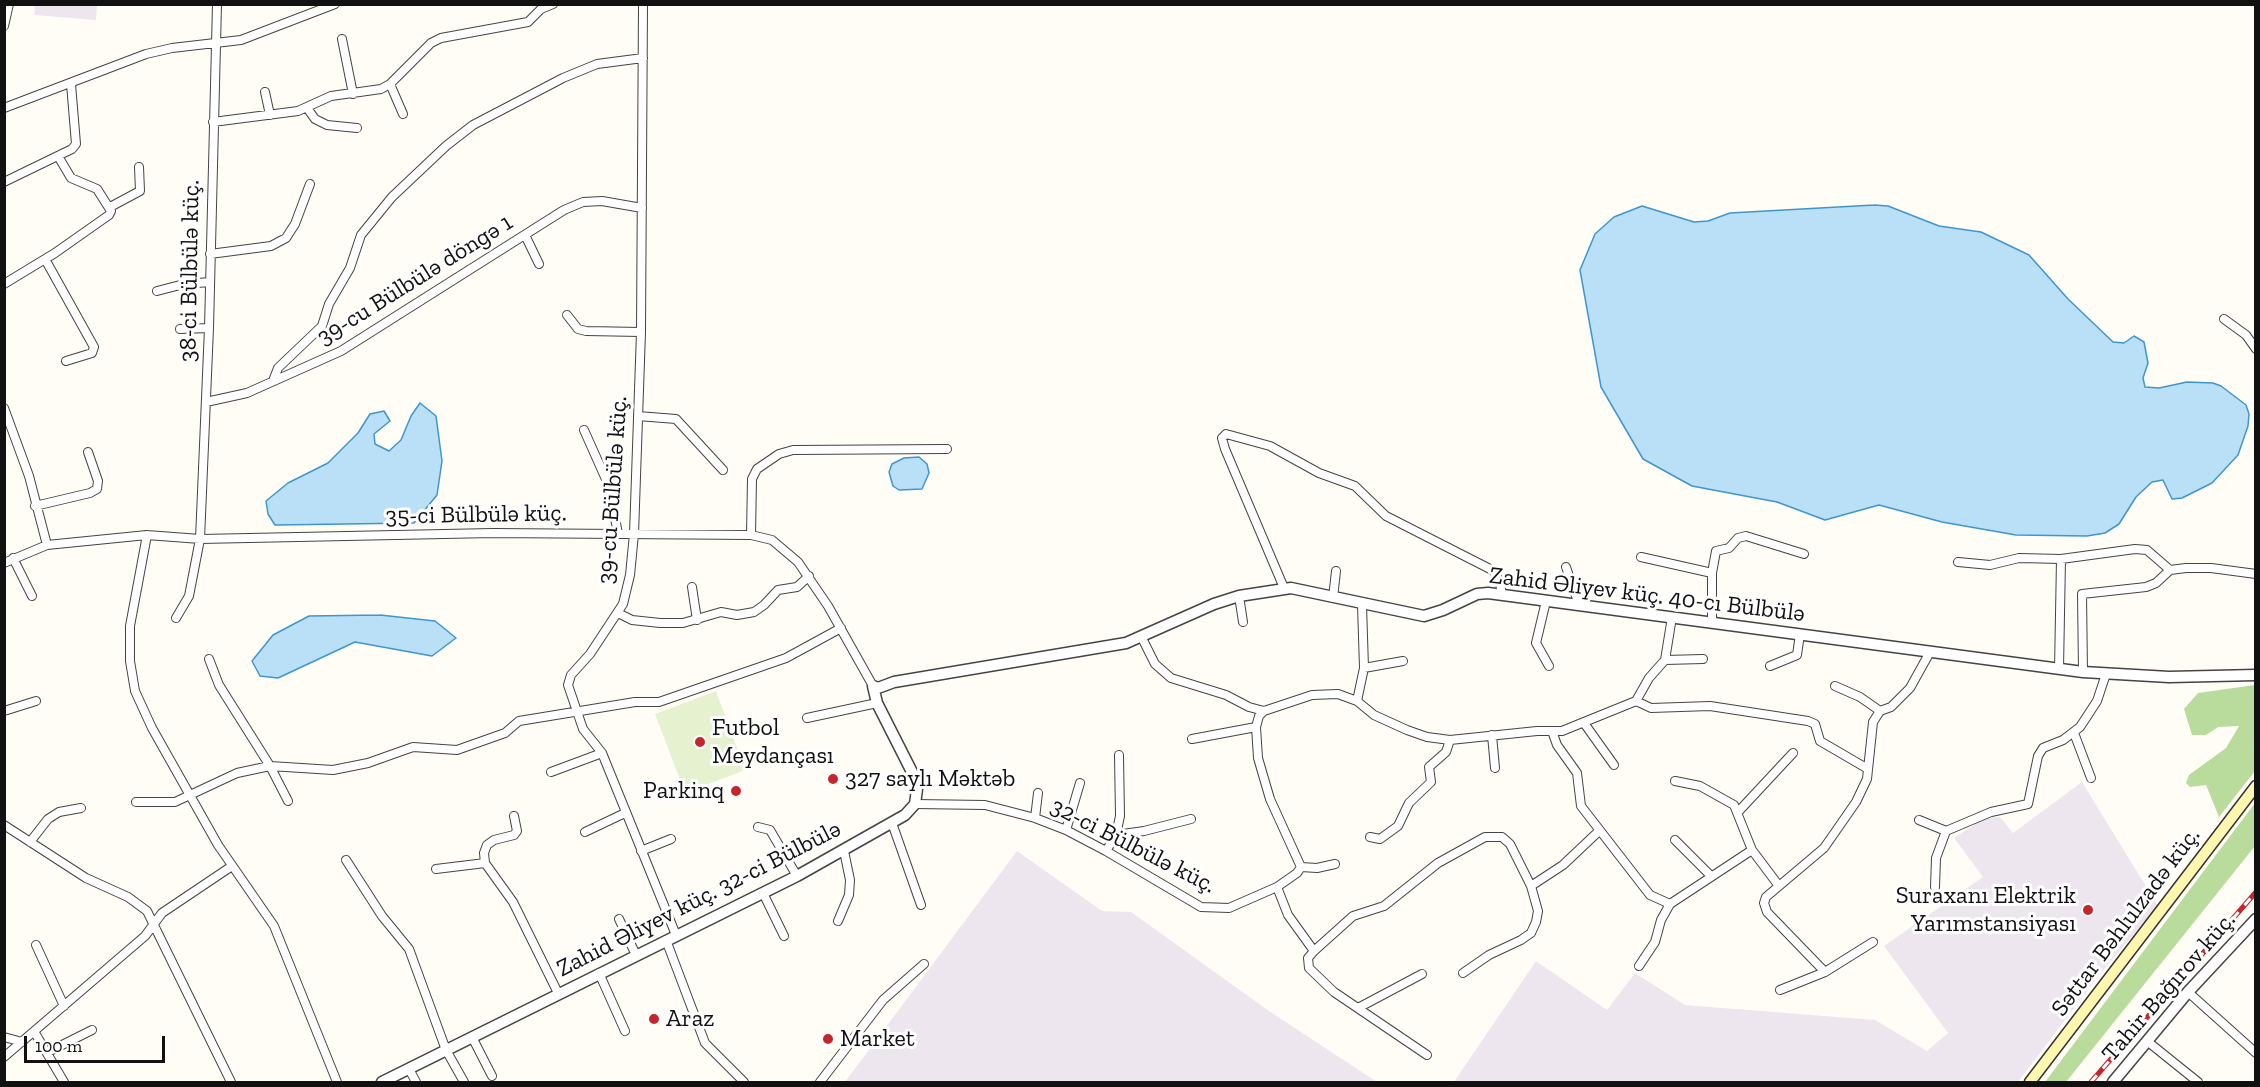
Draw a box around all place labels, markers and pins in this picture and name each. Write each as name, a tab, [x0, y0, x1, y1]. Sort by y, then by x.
place label: Futbol Meydançası	[712, 714, 834, 770]
marker: Futbol Meydançası	[693, 735, 707, 749]
place label: 327 saylı Məktəb	[845, 765, 1015, 793]
marker: 327 saylı Məktəb	[826, 772, 840, 786]
place label: Parkinq	[643, 777, 724, 805]
marker: Parkinq	[729, 784, 743, 798]
place label: Suraxanı Elektrik Yarımstansiyası	[1896, 882, 2076, 938]
marker: Suraxanı Elektrik Yarımstansiyası	[2081, 903, 2095, 917]
place label: Araz	[666, 1005, 714, 1033]
marker: Araz	[647, 1012, 661, 1026]
place label: Market	[840, 1025, 915, 1053]
marker: Market	[821, 1032, 835, 1046]

